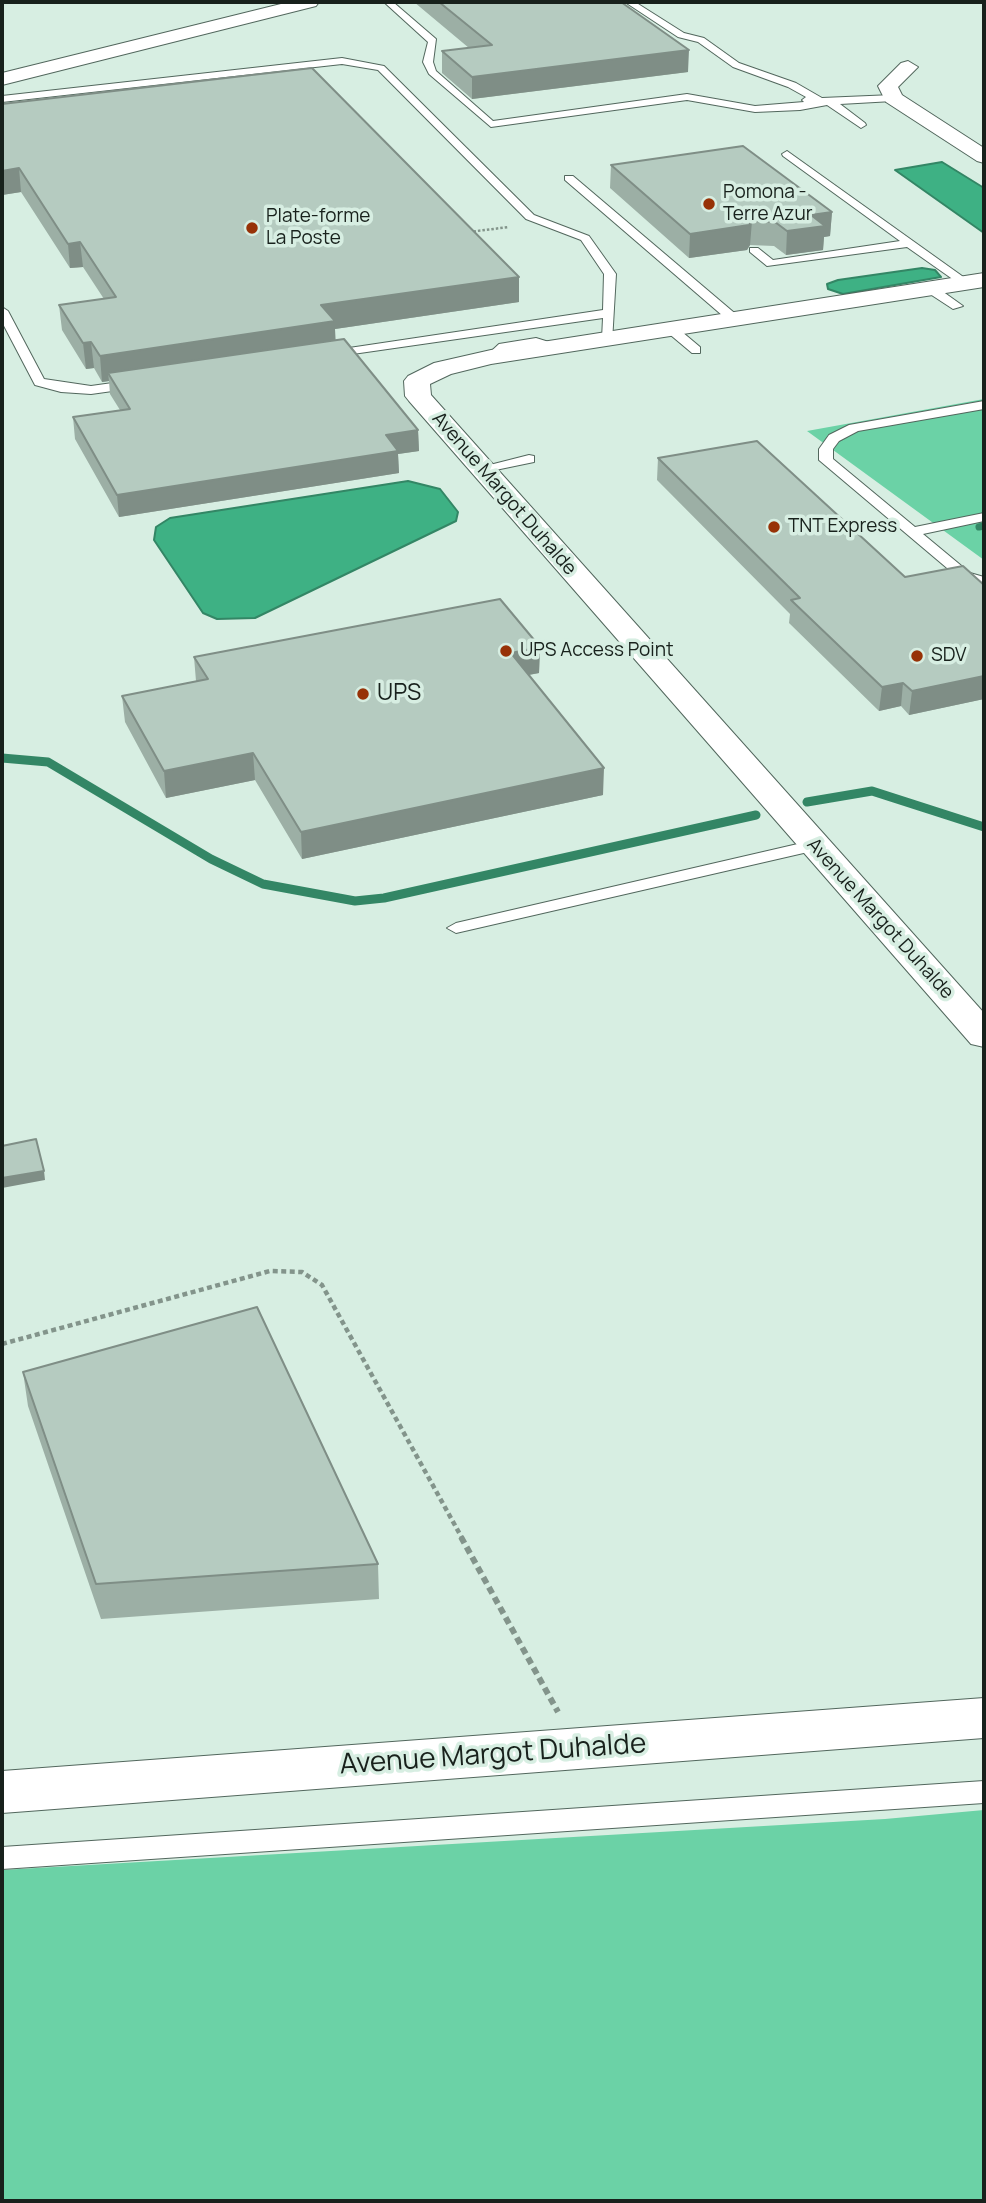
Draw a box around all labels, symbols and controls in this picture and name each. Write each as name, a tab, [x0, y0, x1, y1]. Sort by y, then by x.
place label: Pomona - Terre Azur	[723, 182, 813, 226]
marker: Pomona - Terre Azur	[701, 196, 717, 212]
place label: Plate-forme La Poste	[266, 206, 370, 250]
marker: Plate-forme La Poste	[244, 220, 260, 236]
street label: Avenue Margot Duhalde	[427, 408, 581, 580]
place label: TNT Express	[788, 516, 897, 538]
marker: TNT Express	[766, 519, 782, 535]
place label: UPS Access Point	[520, 640, 674, 662]
marker: UPS Access Point	[498, 643, 514, 659]
place label: SDV	[931, 645, 966, 667]
marker: SDV	[909, 648, 925, 664]
place label: UPS	[377, 680, 421, 708]
marker: UPS	[355, 686, 371, 702]
street label: Avenue Margot Duhalde	[802, 834, 958, 1004]
street label: Avenue Margot Duhalde	[339, 1728, 647, 1782]

